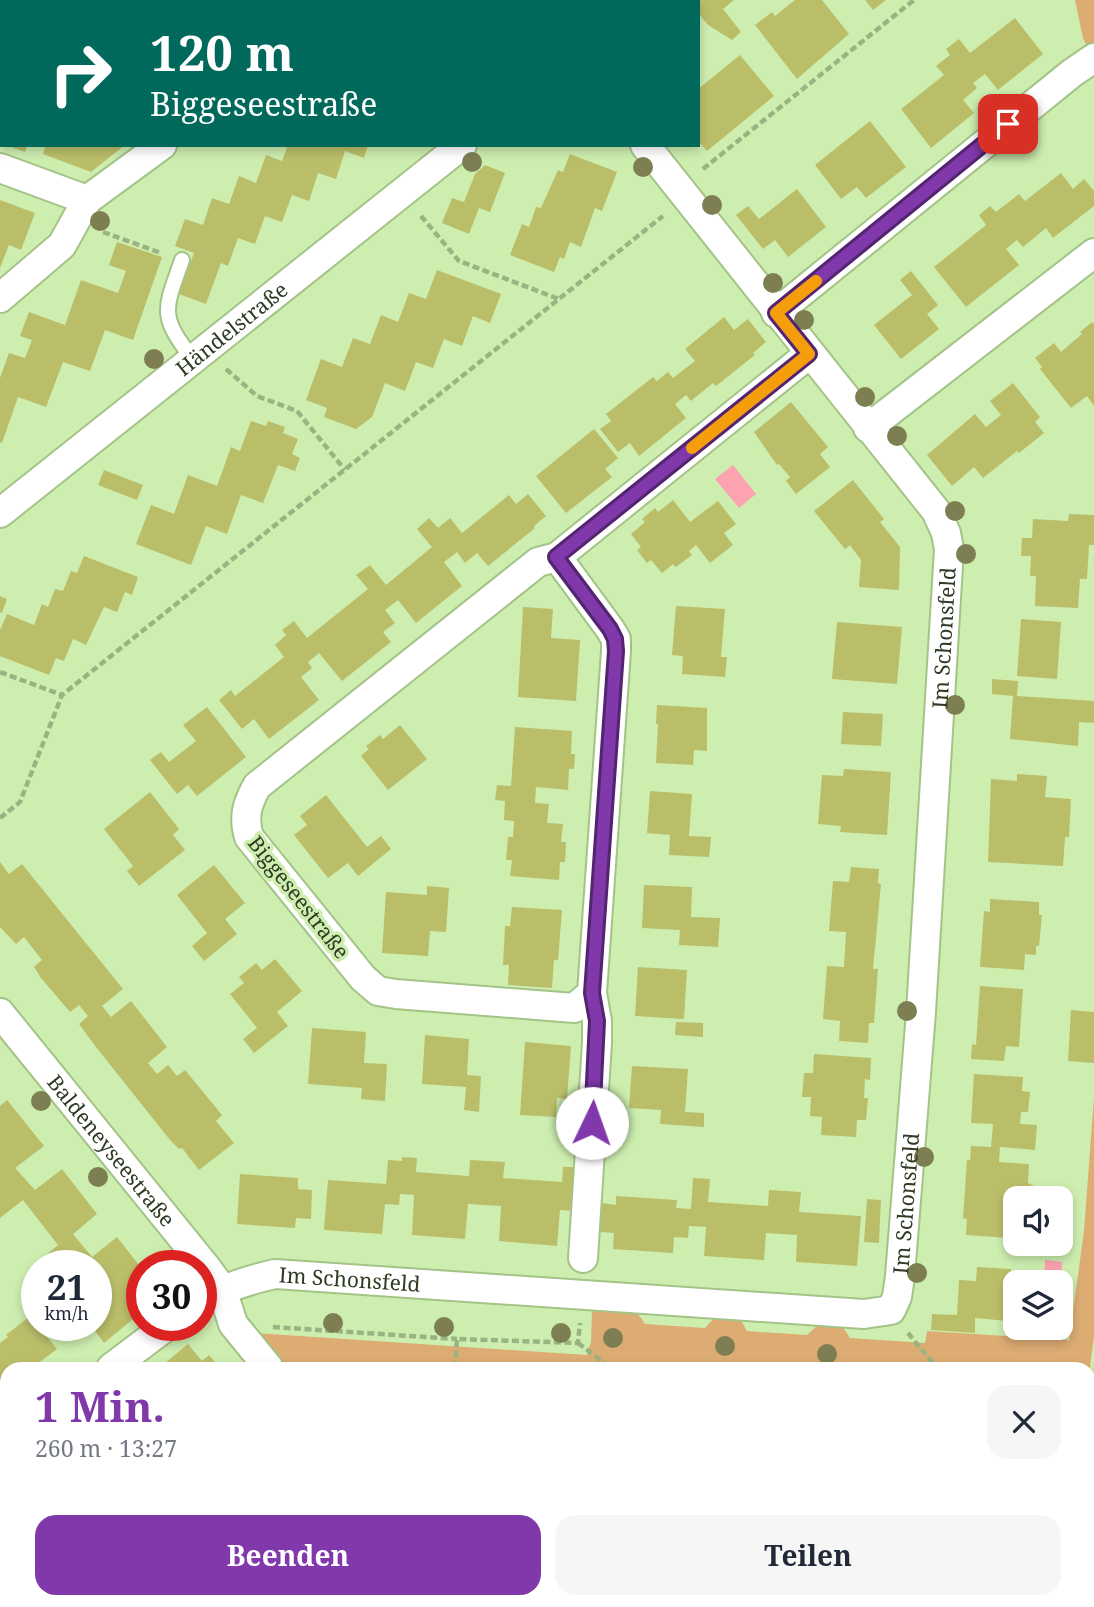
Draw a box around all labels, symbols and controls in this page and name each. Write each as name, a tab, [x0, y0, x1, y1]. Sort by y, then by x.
text: 120 m	[150, 19, 294, 85]
icon: right	[35, 28, 126, 119]
text: Biggeseestraße	[150, 82, 377, 125]
pin	[978, 94, 1038, 154]
icon: arrive	[989, 105, 1027, 143]
street label: Händelstraße	[170, 275, 293, 382]
street label: Im Schonsfeld	[925, 566, 962, 709]
street label: Biggeseestraße	[242, 830, 356, 964]
street label: Baldeneyseestraße	[41, 1069, 182, 1232]
position arrow	[555, 1086, 629, 1160]
street label: Im Schonsfeld	[886, 1132, 925, 1275]
map controls	[1003, 1186, 1073, 1340]
button: sound	[1003, 1186, 1073, 1256]
speed limit sign: 30	[126, 1250, 217, 1341]
street label: Im Schonsfeld	[278, 1260, 421, 1298]
text: 21	[47, 1263, 86, 1310]
button: layers	[1003, 1270, 1073, 1340]
text: km/h	[44, 1301, 89, 1325]
text: 1 Min.	[35, 1377, 165, 1434]
button: close	[987, 1385, 1061, 1459]
text: 260 m · 13:27	[35, 1432, 177, 1464]
button: Beenden	[35, 1515, 541, 1595]
button: Teilen	[555, 1515, 1061, 1595]

